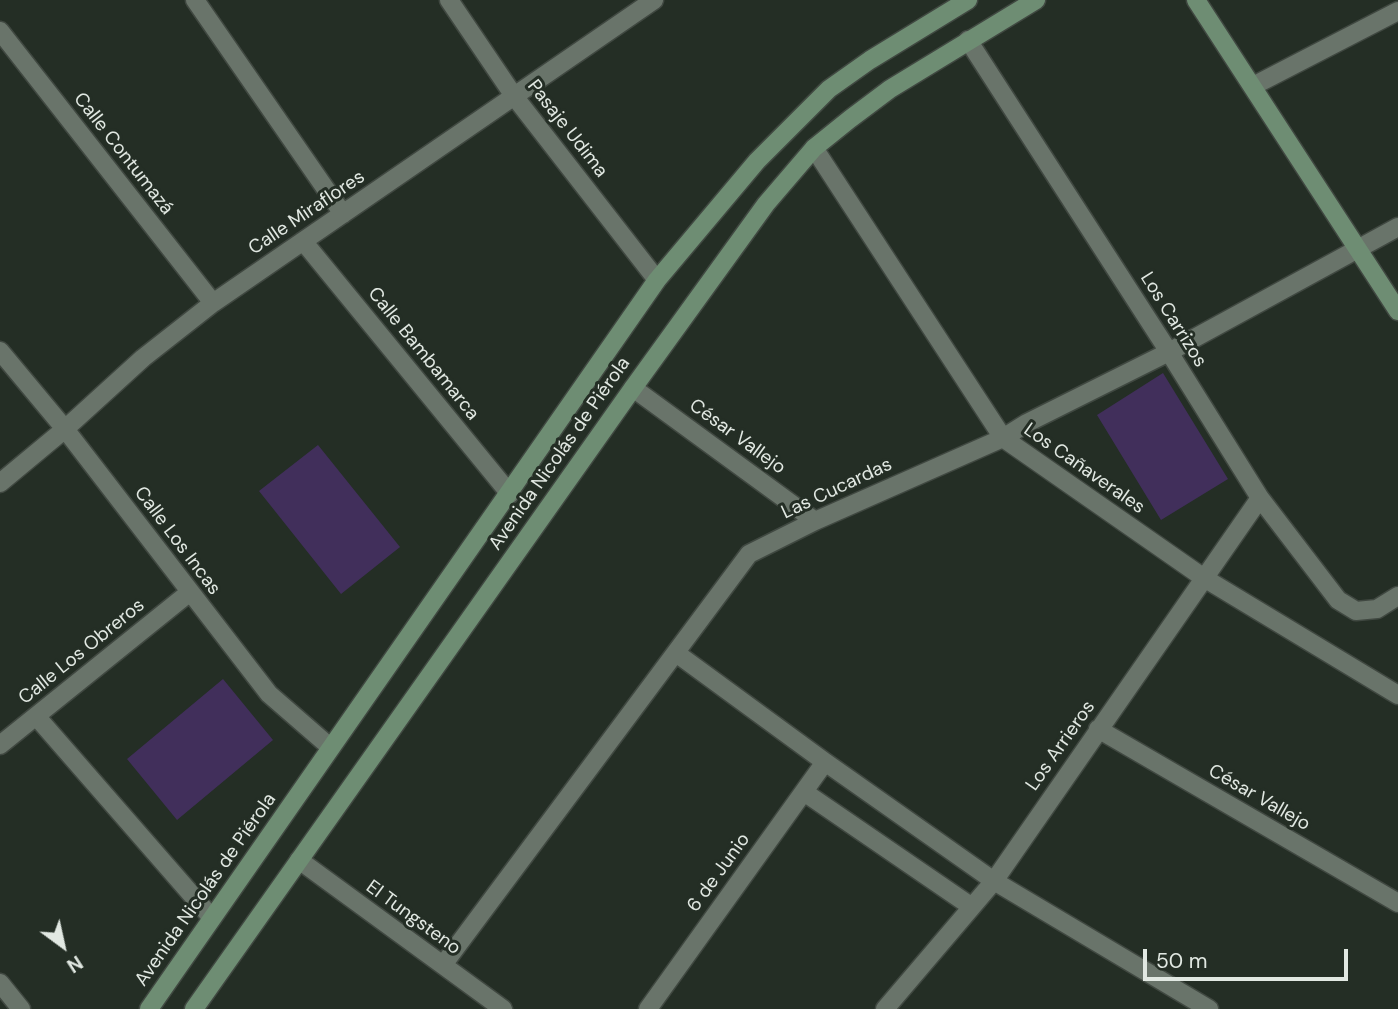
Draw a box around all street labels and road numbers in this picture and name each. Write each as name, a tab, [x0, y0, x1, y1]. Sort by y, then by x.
street label: Pasaje Udima	[522, 76, 612, 182]
street label: Calle Contumazá	[68, 88, 178, 220]
street label: Calle Miraflores	[245, 166, 369, 260]
street label: Los Carrizos	[1135, 268, 1211, 372]
street label: Calle Bambamarca	[362, 283, 484, 425]
street label: Avenida Nicolás de Piérola	[485, 353, 635, 555]
street label: César Vallejo	[684, 394, 790, 480]
street label: Los Cañaverales	[1019, 419, 1149, 519]
street label: Las Cucardas	[778, 453, 896, 525]
street label: Calle Los Incas	[129, 482, 225, 600]
street label: Calle Los Obreros	[14, 594, 150, 710]
street label: Los Arrieros	[1022, 696, 1100, 796]
street label: César Vallejo	[1204, 760, 1314, 836]
street label: Avenida Nicolás de Piérola	[131, 789, 281, 991]
street label: 6 de Junio	[683, 829, 755, 917]
street label: El Tungsteno	[361, 876, 465, 960]

